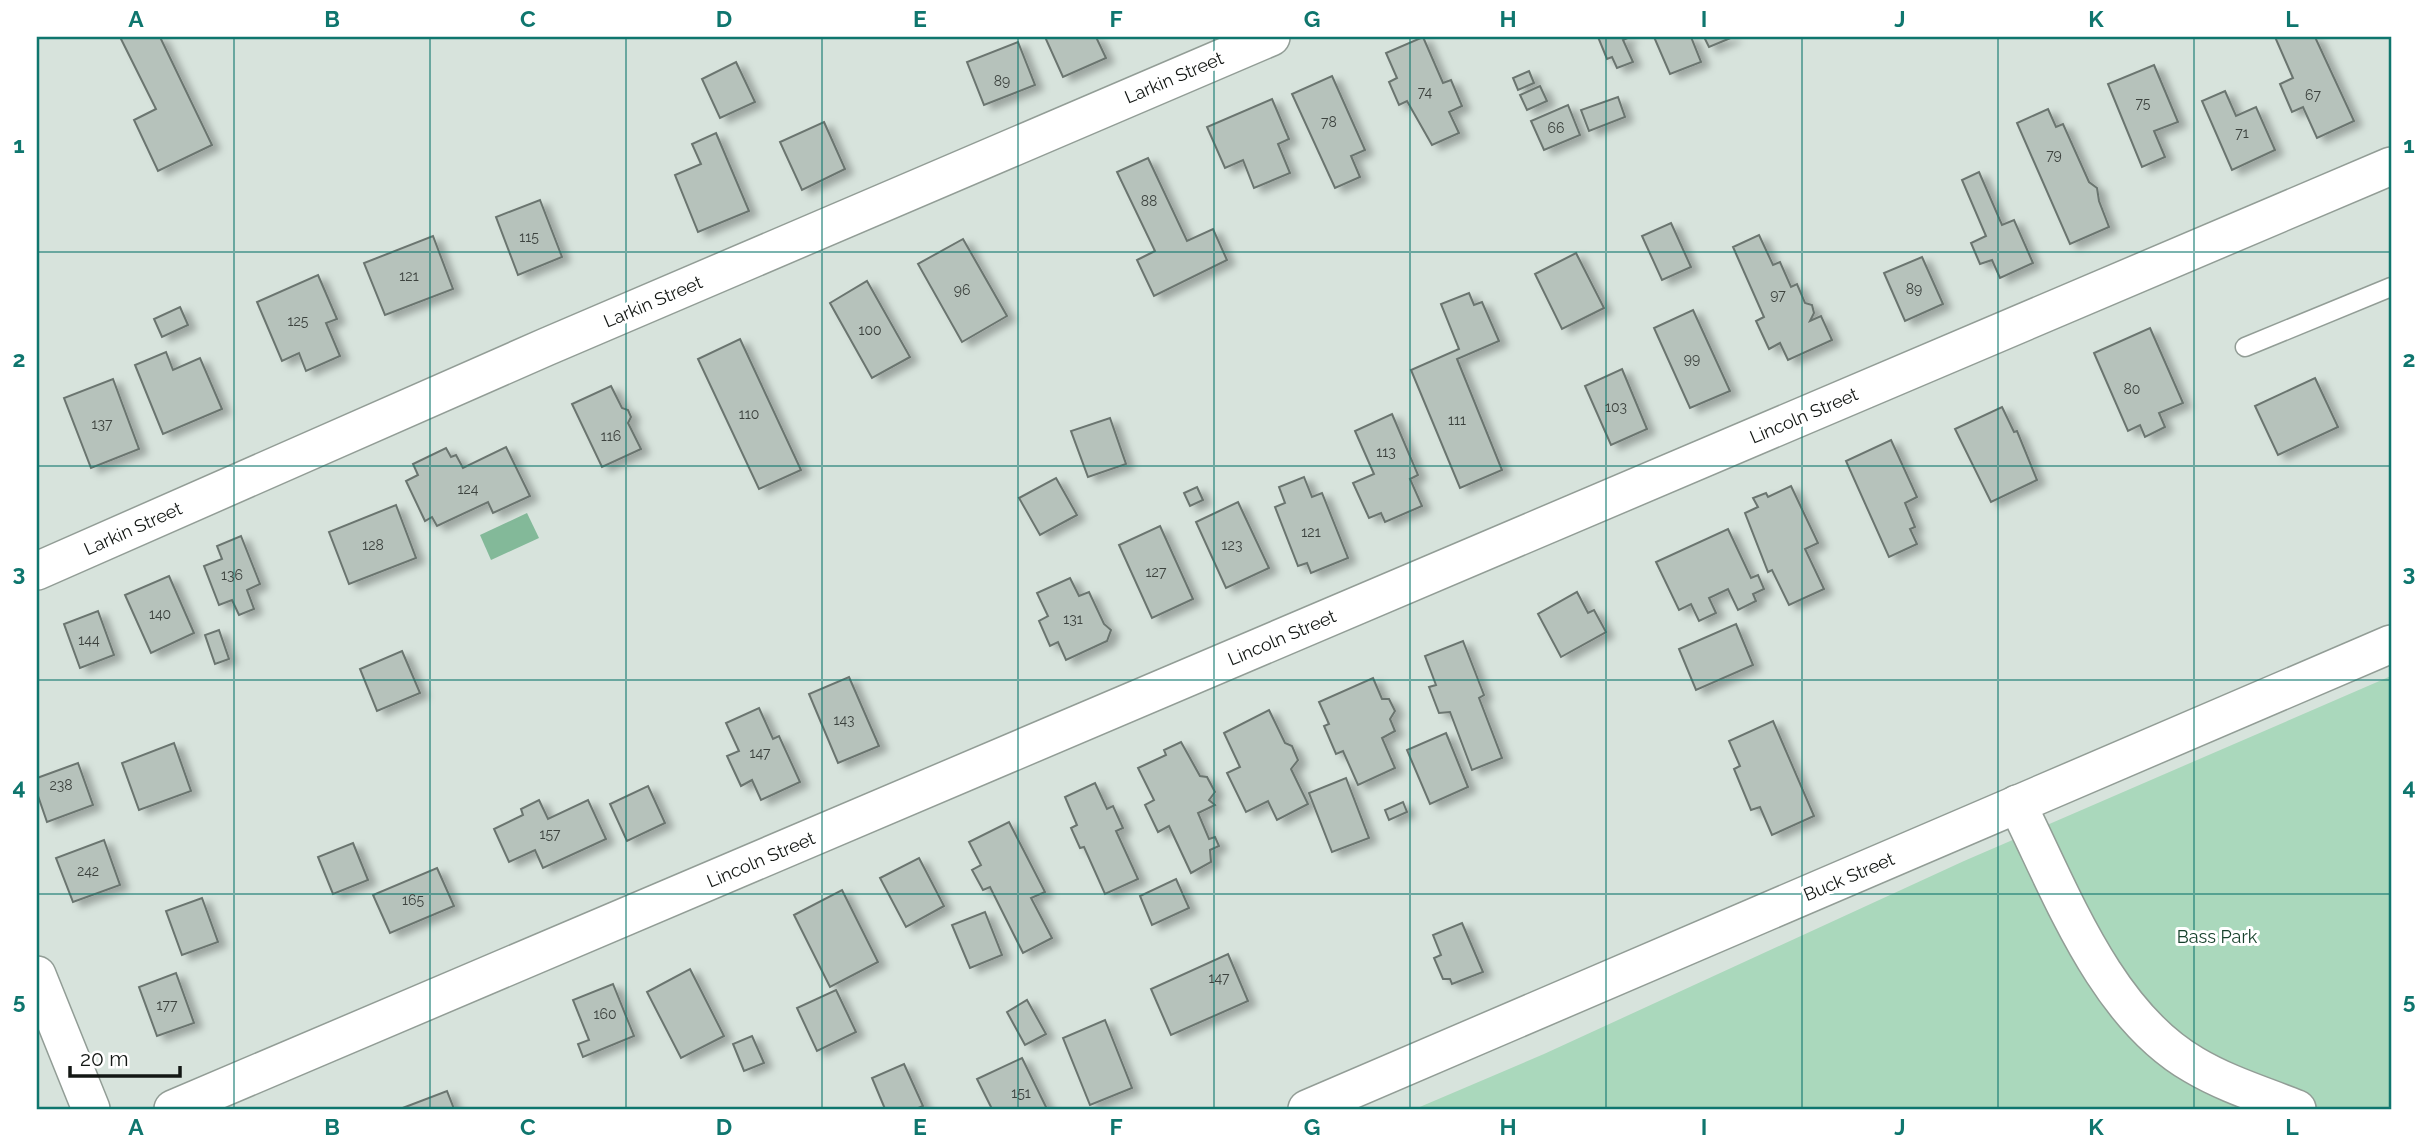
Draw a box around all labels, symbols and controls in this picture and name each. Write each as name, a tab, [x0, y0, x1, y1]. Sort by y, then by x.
text: A	[128, 5, 144, 32]
text: B	[324, 5, 340, 32]
text: C	[520, 5, 536, 32]
text: D	[716, 5, 732, 32]
text: E	[913, 5, 927, 32]
text: F	[1109, 5, 1123, 32]
text: G	[1304, 5, 1320, 32]
text: H	[1499, 5, 1517, 32]
text: I	[1701, 5, 1707, 32]
text: J	[1894, 5, 1906, 32]
text: K	[2088, 5, 2104, 32]
text: L	[2285, 5, 2299, 32]
street label: Larkin Street	[1121, 47, 1226, 108]
house number: 89	[994, 73, 1010, 89]
house number: 74	[1418, 84, 1433, 100]
house number: 67	[2305, 87, 2321, 103]
house number: 75	[2136, 95, 2151, 111]
house number: 78	[1321, 114, 1337, 130]
house number: 66	[1548, 120, 1564, 136]
house number: 71	[2235, 125, 2249, 141]
text: 1	[13, 131, 25, 158]
text: 1	[2403, 131, 2415, 158]
house number: 79	[2046, 147, 2062, 163]
house number: 88	[1141, 193, 1157, 209]
house number: 115	[519, 229, 539, 245]
house number: 121	[399, 268, 419, 284]
street label: Larkin Street	[600, 271, 705, 332]
house number: 89	[1906, 281, 1922, 297]
house number: 96	[954, 282, 970, 298]
house number: 97	[1770, 287, 1786, 303]
house number: 125	[288, 313, 309, 329]
house number: 100	[858, 322, 882, 338]
text: 2	[13, 345, 25, 372]
text: 2	[2403, 345, 2415, 372]
house number: 99	[1684, 351, 1700, 367]
house number: 80	[2124, 381, 2140, 397]
street label: Lincoln Street	[1747, 383, 1861, 448]
house number: 103	[1605, 399, 1627, 415]
house number: 110	[739, 406, 759, 422]
house number: 111	[1448, 412, 1466, 428]
house number: 137	[92, 416, 113, 432]
house number: 116	[601, 428, 621, 444]
house number: 113	[1376, 444, 1396, 460]
house number: 124	[458, 481, 479, 497]
street label: Larkin Street	[81, 498, 185, 560]
house number: 121	[1301, 524, 1321, 540]
house number: 128	[362, 537, 384, 553]
house number: 123	[1222, 537, 1242, 553]
text: 3	[13, 559, 25, 586]
text: 3	[2403, 559, 2415, 586]
house number: 127	[1146, 564, 1167, 580]
house number: 136	[221, 567, 243, 583]
street label: Lincoln Street	[1225, 605, 1339, 670]
house number: 140	[149, 606, 171, 622]
house number: 131	[1063, 611, 1083, 627]
house number: 144	[78, 632, 100, 648]
house number: 143	[833, 712, 855, 728]
house number: 147	[749, 745, 771, 761]
text: 4	[12, 773, 26, 800]
text: 4	[2402, 773, 2416, 800]
house number: 238	[49, 777, 73, 793]
house number: 157	[539, 826, 561, 842]
street label: Lincoln Street	[704, 827, 818, 892]
street label: Buck Street	[1800, 848, 1897, 905]
house number: 242	[77, 863, 99, 879]
house number: 165	[402, 892, 424, 908]
park label: Bass Park	[2177, 926, 2258, 947]
house number: 147	[1208, 970, 1230, 986]
text: 5	[13, 987, 26, 1014]
text: 5	[2403, 987, 2416, 1014]
house number: 177	[157, 997, 178, 1013]
house number: 160	[593, 1006, 617, 1022]
scale bar	[70, 1034, 180, 1078]
text: 20 m	[80, 1046, 128, 1071]
house number: 151	[1011, 1085, 1031, 1101]
text: A	[128, 1113, 144, 1140]
text: B	[324, 1113, 340, 1140]
text: C	[520, 1113, 536, 1140]
text: D	[716, 1113, 732, 1140]
text: E	[913, 1113, 927, 1140]
text: F	[1109, 1113, 1123, 1140]
text: G	[1304, 1113, 1320, 1140]
text: H	[1499, 1113, 1517, 1140]
text: I	[1701, 1113, 1707, 1140]
text: J	[1894, 1113, 1906, 1140]
text: K	[2088, 1113, 2104, 1140]
text: L	[2285, 1113, 2299, 1140]

